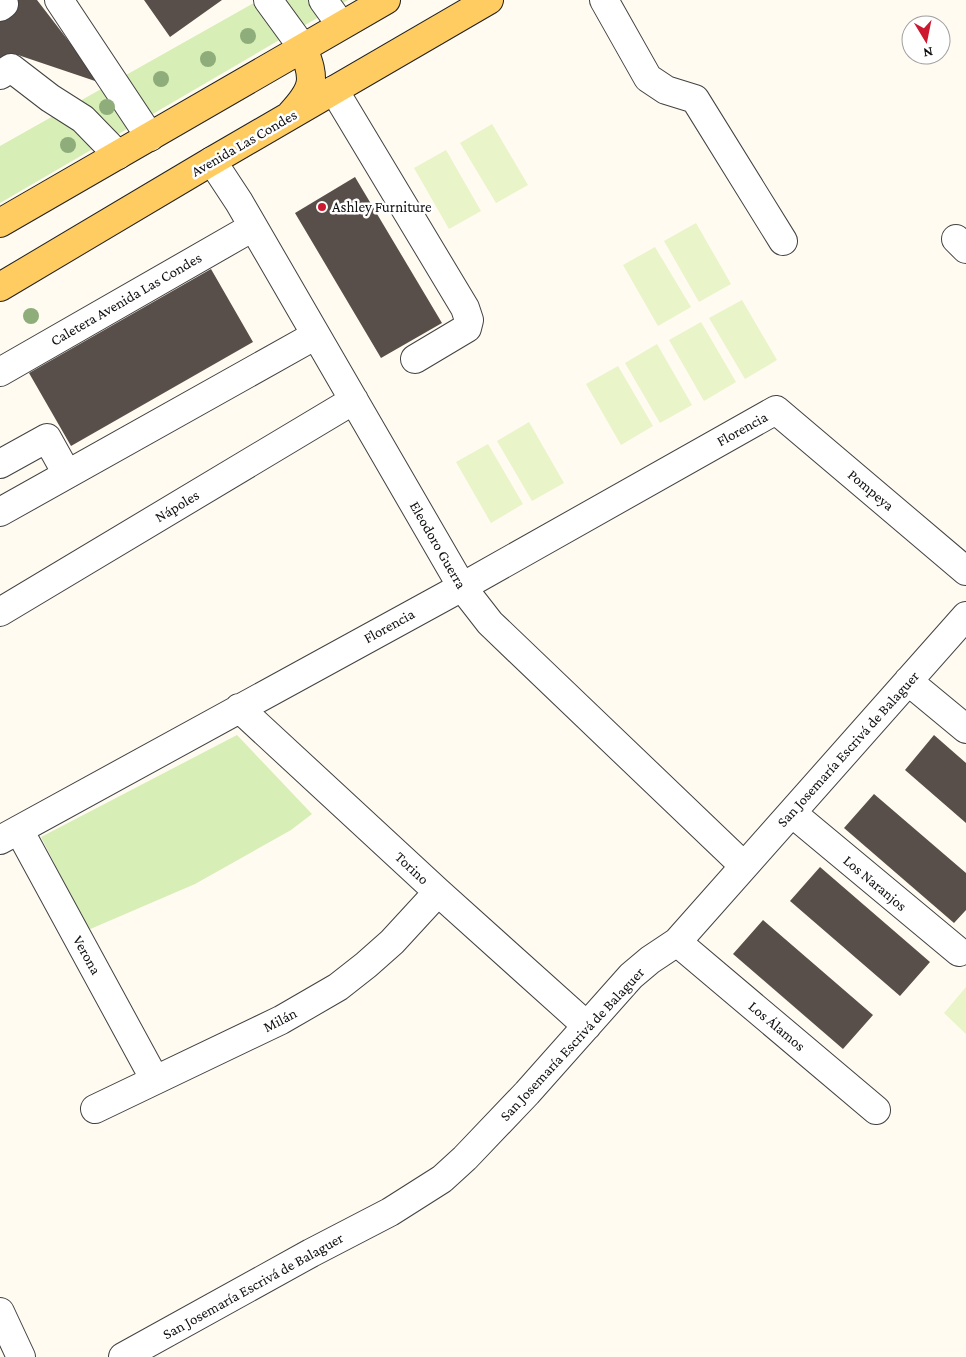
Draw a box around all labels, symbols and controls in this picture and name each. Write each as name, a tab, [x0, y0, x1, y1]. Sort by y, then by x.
north arrow	[901, 15, 951, 65]
text: N	[922, 44, 934, 62]
street label: Avenida Las Condes	[188, 106, 300, 180]
place label: Ashley Furniture	[332, 199, 432, 216]
marker: Ashley Furniture	[316, 201, 328, 213]
street label: Caletera Avenida Las Condes	[48, 249, 204, 349]
street label: Florencia	[714, 409, 770, 449]
street label: Pompeya	[844, 466, 897, 515]
street label: Nápoles	[152, 487, 202, 526]
street label: Eleodoro Guerra	[407, 499, 469, 592]
street label: Florencia	[361, 606, 417, 646]
street label: San Josemaría Escrivá de Balaguer	[774, 667, 923, 831]
street label: Torino	[392, 849, 432, 887]
street label: Los Naranjos	[840, 852, 910, 915]
street label: Verona	[70, 933, 104, 977]
street label: San Josemaría Escrivá de Balaguer	[497, 964, 649, 1125]
street label: Los Álamos	[746, 998, 808, 1054]
street label: Milán	[261, 1005, 299, 1035]
street label: San Josemaría Escrivá de Balaguer	[160, 1229, 347, 1343]

